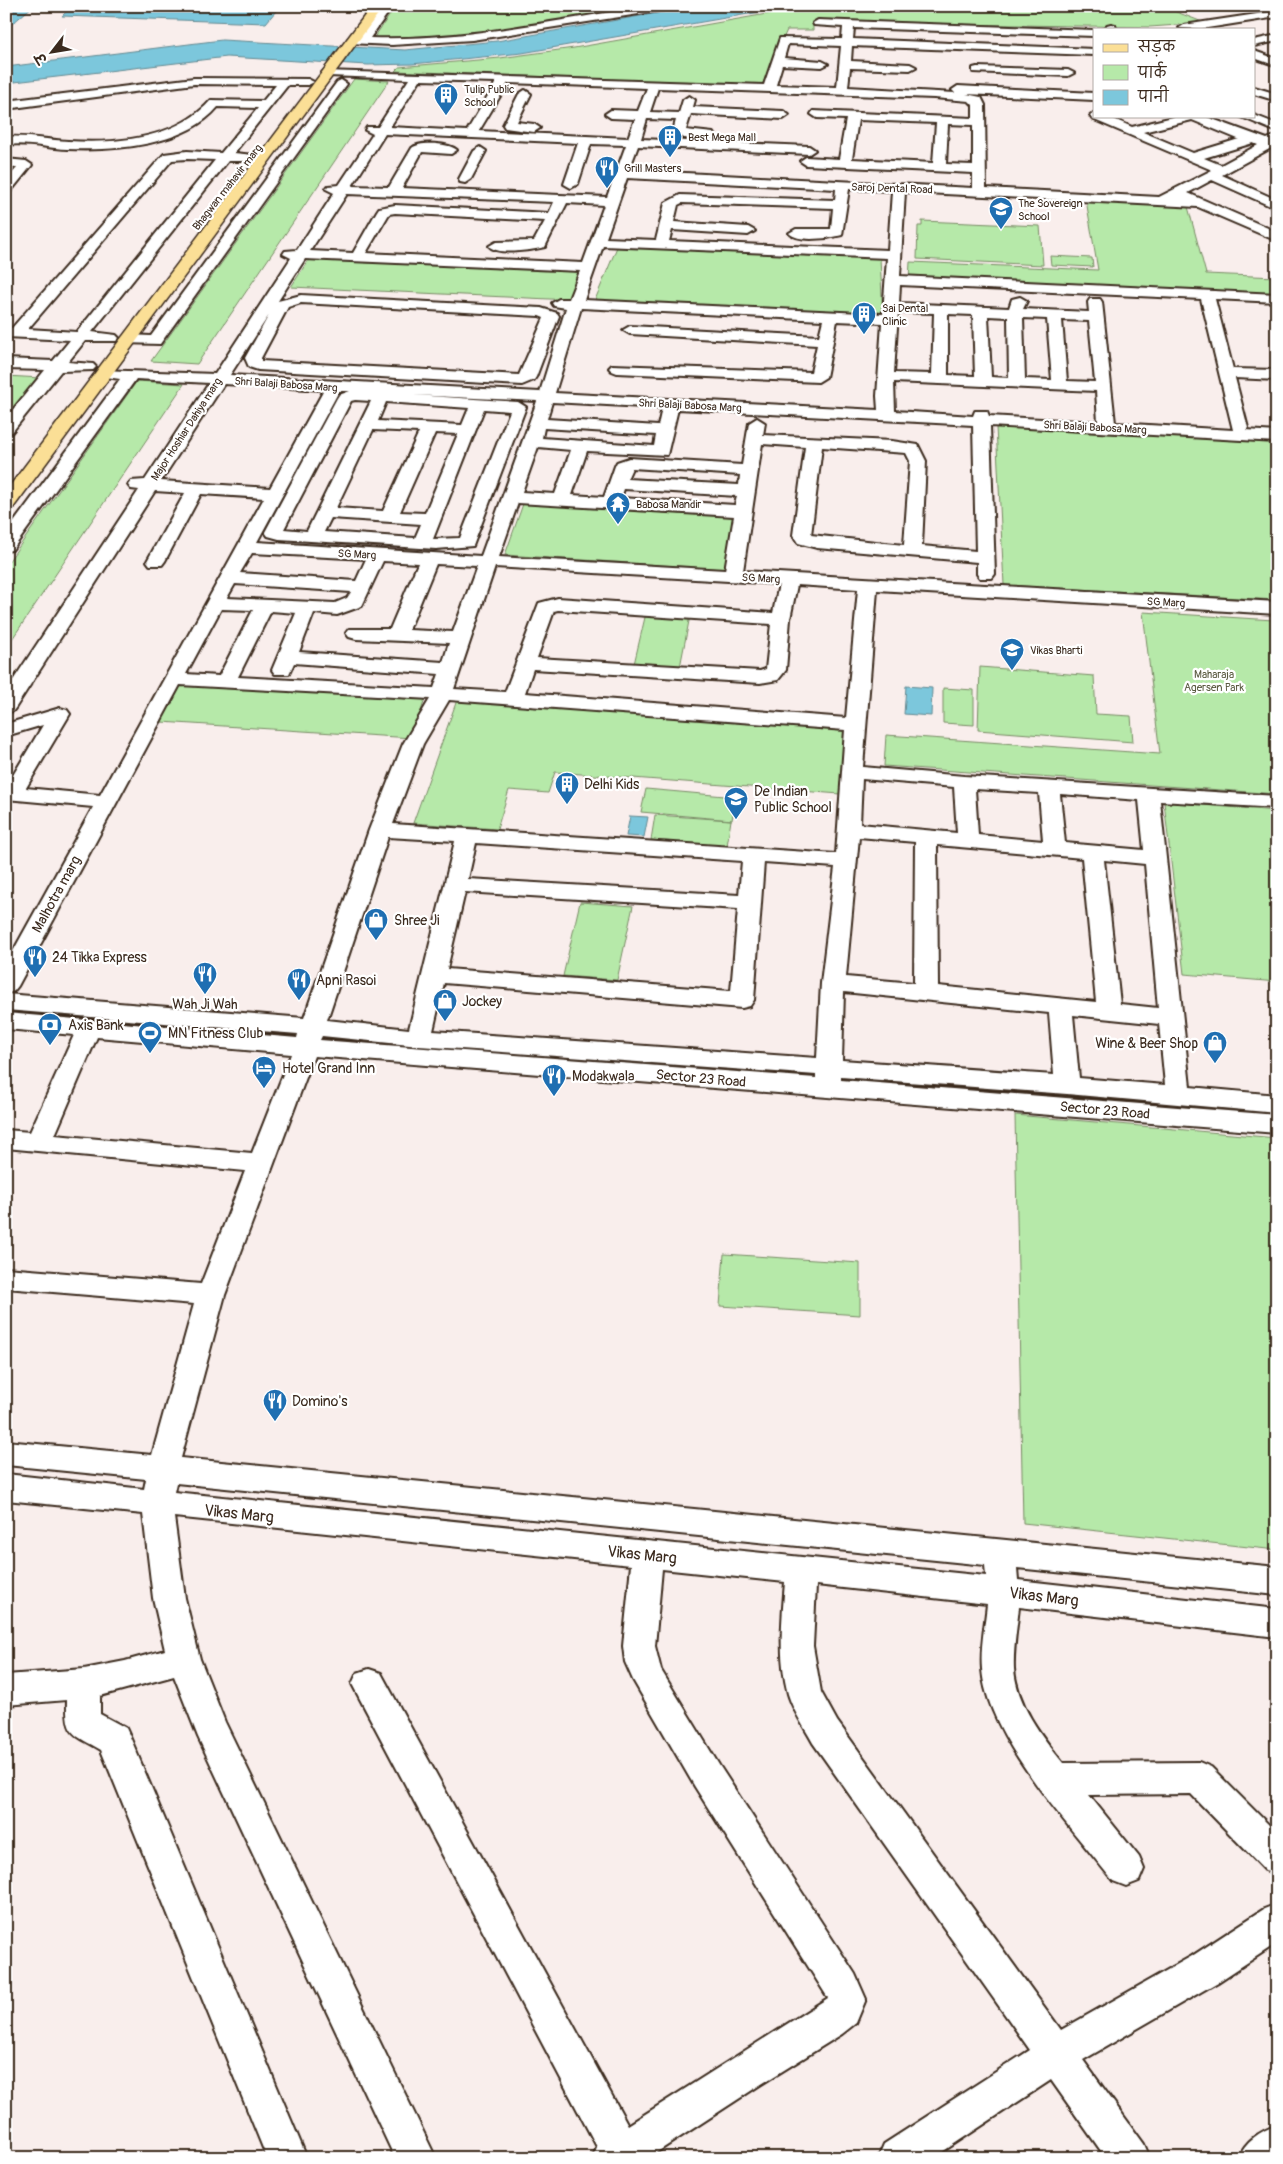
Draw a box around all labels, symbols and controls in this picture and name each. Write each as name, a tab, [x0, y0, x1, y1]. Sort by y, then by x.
north arrow	[28, 28, 78, 78]
legend	[1093, 28, 1256, 118]
text: सड़क	[1137, 38, 1176, 57]
text: उ	[31, 49, 52, 69]
text: पार्क	[1137, 61, 1168, 83]
building icon: Tulip Public School	[433, 82, 459, 116]
place label: Tulip Public School	[464, 83, 515, 109]
text: पानी	[1137, 85, 1170, 107]
building icon: Best Mega Mall	[657, 124, 683, 158]
place label: Best Mega Mall	[688, 131, 756, 144]
street label: Bhagwan mahavir marg	[190, 141, 265, 233]
restaurant icon: Grill Masters	[594, 155, 620, 189]
place label: Grill Masters	[624, 162, 682, 175]
street label: Saroj Dental Road	[851, 181, 933, 196]
school or university icon: The Sovereign School	[988, 196, 1014, 230]
place label: The Sovereign School	[1018, 197, 1083, 223]
building icon: Sai Dental Clinic	[851, 301, 877, 335]
place label: Sai Dental Clinic	[882, 302, 928, 328]
street label: Shri Balaji Babosa Marg	[234, 374, 338, 395]
street label: Major Hoshiar Dahiya marg	[148, 375, 225, 483]
street label: Shri Balaji Babosa Marg	[638, 396, 742, 415]
street label: Shri Balaji Babosa Marg	[1043, 418, 1147, 437]
temple icon: Babosa Mandir	[605, 491, 631, 525]
place label: Babosa Mandir	[636, 498, 701, 511]
street label: SG Marg	[337, 547, 377, 562]
street label: SG Marg	[741, 571, 781, 586]
street label: SG Marg	[1146, 595, 1186, 610]
school or university icon: Vikas Bharti	[999, 637, 1025, 671]
place label: Vikas Bharti	[1030, 644, 1082, 657]
park label: Maharaja Agersen Park	[1184, 668, 1244, 694]
building icon: Delhi Kids	[554, 771, 580, 805]
place label: Delhi Kids	[584, 776, 640, 793]
place label: De Indian Public School	[754, 783, 832, 816]
school or university icon: De Indian Public School	[723, 786, 749, 820]
street label: Malhotra marg	[28, 853, 85, 936]
shop icon: Shree Ji	[363, 907, 389, 941]
place label: Shree Ji	[394, 912, 440, 929]
restaurant icon: 24 Tikka Express	[22, 944, 48, 978]
place label: 24 Tikka Express	[52, 949, 148, 966]
restaurant icon: Wah Ji Wah	[192, 961, 218, 995]
restaurant icon: Apni Rasoi	[286, 967, 312, 1001]
place label: Apni Rasoi	[316, 972, 377, 989]
shop icon: Jockey	[432, 988, 458, 1022]
place label: Jockey	[462, 993, 502, 1010]
place label: Wah Ji Wah	[172, 996, 238, 1013]
bank icon: Axis Bank	[37, 1012, 63, 1046]
place label: Axis Bank	[68, 1017, 124, 1034]
sports icon: MN Fitness Club	[137, 1020, 163, 1054]
place label: MN Fitness Club	[168, 1025, 264, 1042]
shop icon: Wine & Beer Shop	[1202, 1030, 1228, 1064]
place label: Wine & Beer Shop	[1095, 1035, 1198, 1052]
hotel icon: Hotel Grand Inn	[251, 1055, 277, 1089]
place label: Hotel Grand Inn	[282, 1060, 375, 1077]
restaurant icon: Modakwala	[541, 1063, 567, 1097]
street label: Sector 23 Road	[655, 1066, 747, 1091]
place label: Modakwala	[572, 1068, 635, 1085]
street label: Sector 23 Road	[1059, 1098, 1151, 1123]
restaurant icon: Domino's	[262, 1388, 288, 1422]
place label: Domino's	[292, 1393, 348, 1410]
street label: Vikas Marg	[203, 1500, 275, 1528]
street label: Vikas Marg	[606, 1541, 678, 1569]
street label: Vikas Marg	[1008, 1583, 1080, 1611]

